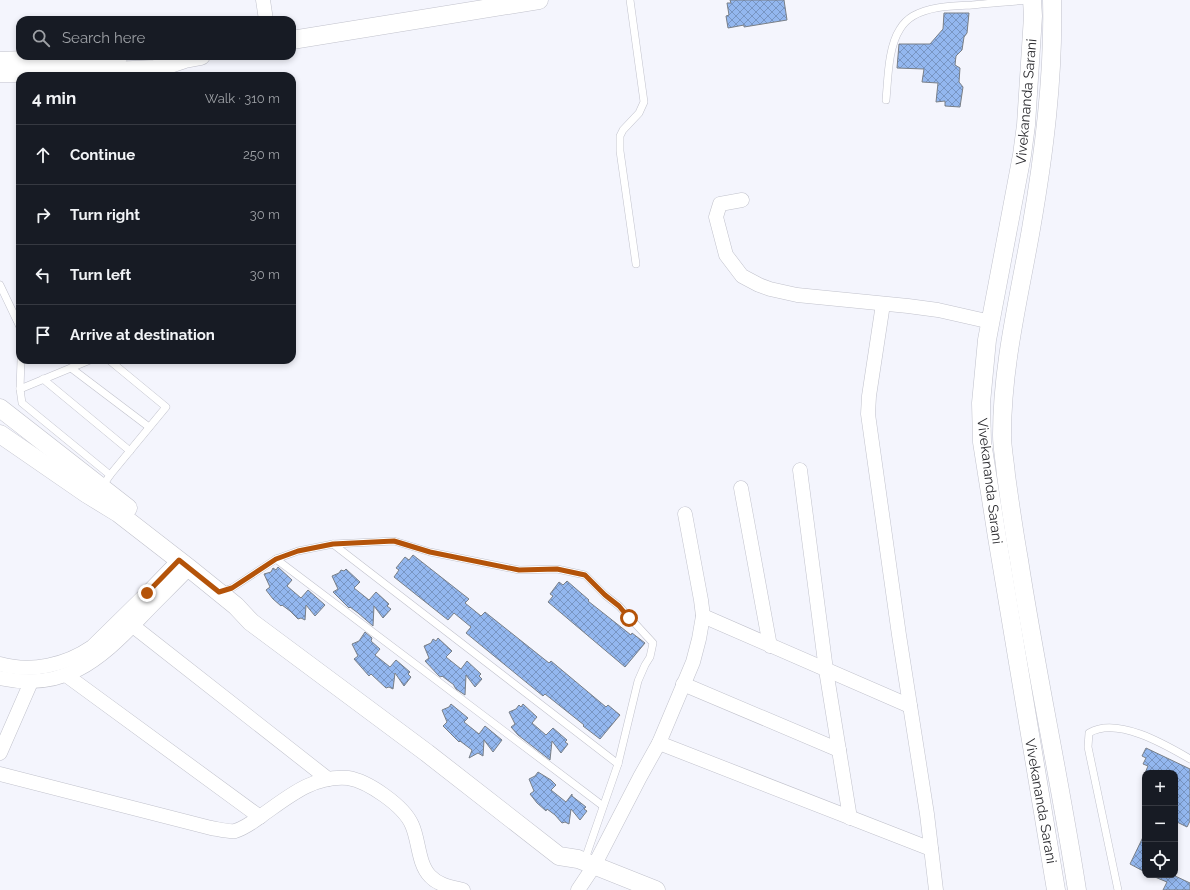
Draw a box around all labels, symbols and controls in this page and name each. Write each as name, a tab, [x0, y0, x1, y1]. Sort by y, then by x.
search box	[16, 16, 296, 60]
icon: search	[30, 27, 52, 49]
text: Search here	[62, 29, 145, 47]
street label: Vivekananda Sarani	[1013, 38, 1039, 166]
text: 4 min	[32, 88, 76, 108]
text: Walk · 310 m	[205, 91, 280, 106]
icon: ahead	[32, 144, 54, 166]
text: Continue	[70, 146, 135, 164]
text: 250 m	[243, 147, 280, 162]
icon: right	[32, 204, 54, 226]
text: Turn right	[70, 206, 140, 224]
text: 30 m	[250, 207, 280, 222]
icon: left	[32, 264, 54, 286]
text: Turn left	[70, 266, 131, 284]
text: 30 m	[250, 267, 280, 282]
icon: arrive	[32, 324, 54, 346]
text: Arrive at destination	[70, 326, 215, 344]
street label: Vivekananda Sarani	[974, 417, 1006, 545]
route end	[138, 584, 156, 602]
route start	[620, 609, 638, 627]
street label: Vivekananda Sarani	[1022, 737, 1060, 865]
map controls	[1142, 770, 1178, 878]
button: +	[1142, 770, 1178, 806]
button: −	[1142, 806, 1178, 842]
button: locate	[1142, 842, 1178, 878]

